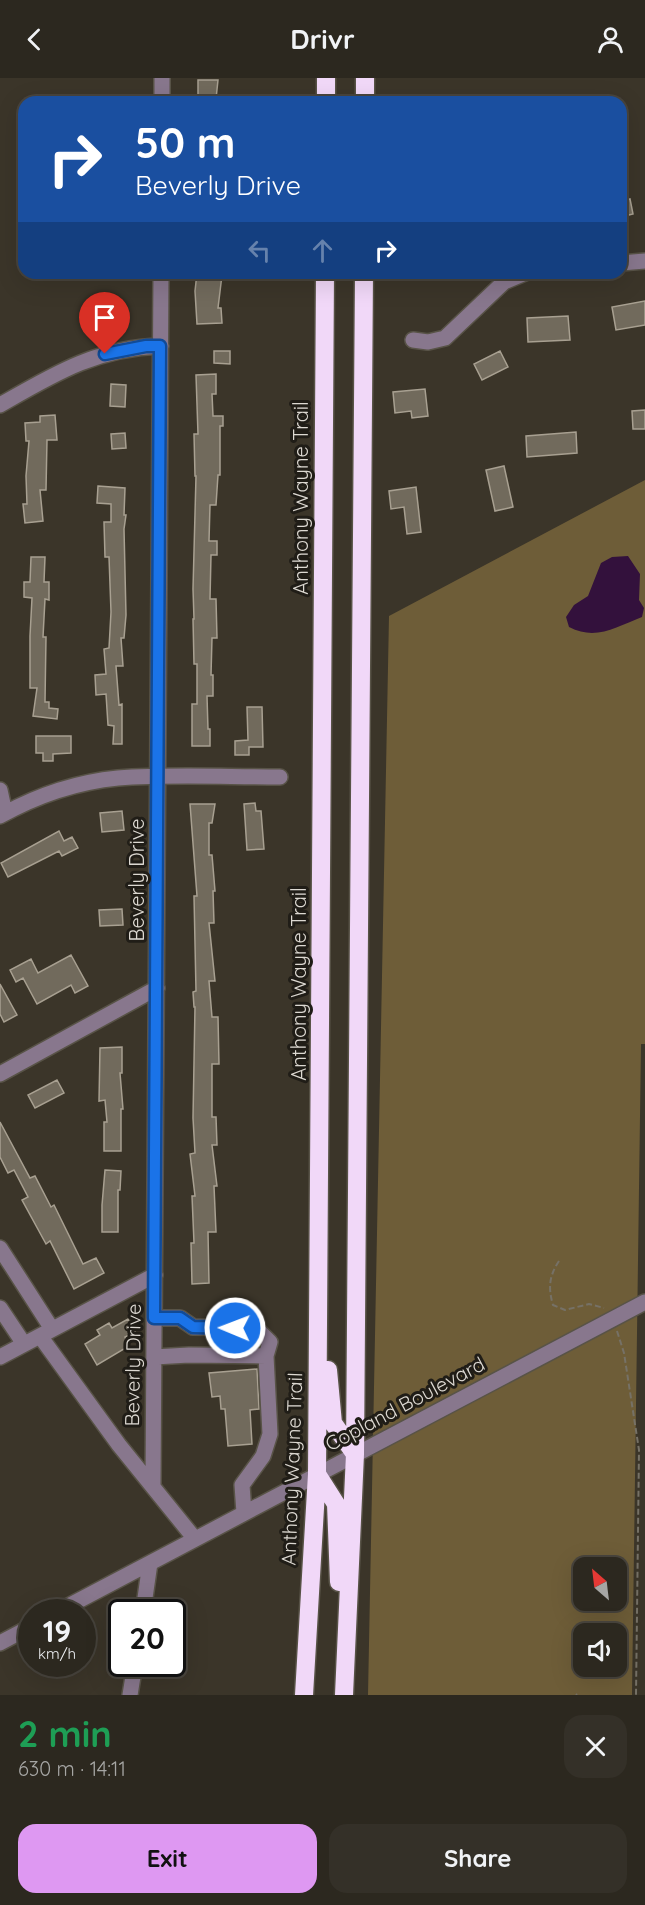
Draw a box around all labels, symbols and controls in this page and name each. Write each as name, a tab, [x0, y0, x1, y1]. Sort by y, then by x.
text: Drivr	[290, 22, 355, 56]
icon: back	[18, 23, 51, 56]
icon: person	[594, 23, 627, 56]
text: 50 m	[135, 116, 235, 169]
icon: right	[36, 120, 114, 198]
text: Beverly Drive	[135, 168, 301, 202]
icon: left	[243, 234, 276, 267]
icon: ahead	[306, 234, 339, 267]
icon: right	[369, 234, 402, 267]
pin	[79, 292, 130, 354]
icon: arrive	[88, 301, 121, 334]
street label: Anthony Wayne Trail	[288, 401, 313, 595]
street label: Beverly Drive	[124, 819, 149, 941]
street label: Anthony Wayne Trail	[286, 887, 311, 1081]
position arrow	[203, 1296, 267, 1360]
street label: Beverly Drive	[119, 1303, 146, 1427]
street label: Copland Boulevard	[321, 1351, 489, 1456]
street label: Anthony Wayne Trail	[276, 1372, 307, 1566]
north arrow	[573, 1557, 627, 1611]
map controls	[573, 1557, 627, 1677]
speed limit sign: 20	[108, 1599, 186, 1677]
text: 19	[43, 1612, 71, 1650]
button: sound	[573, 1623, 627, 1677]
text: km/h	[38, 1644, 76, 1663]
text: 2 min	[18, 1711, 112, 1756]
button: close	[564, 1715, 627, 1778]
text: 630 m · 14:11	[18, 1756, 126, 1781]
button: Exit	[18, 1824, 317, 1893]
button: Share	[329, 1824, 627, 1893]

